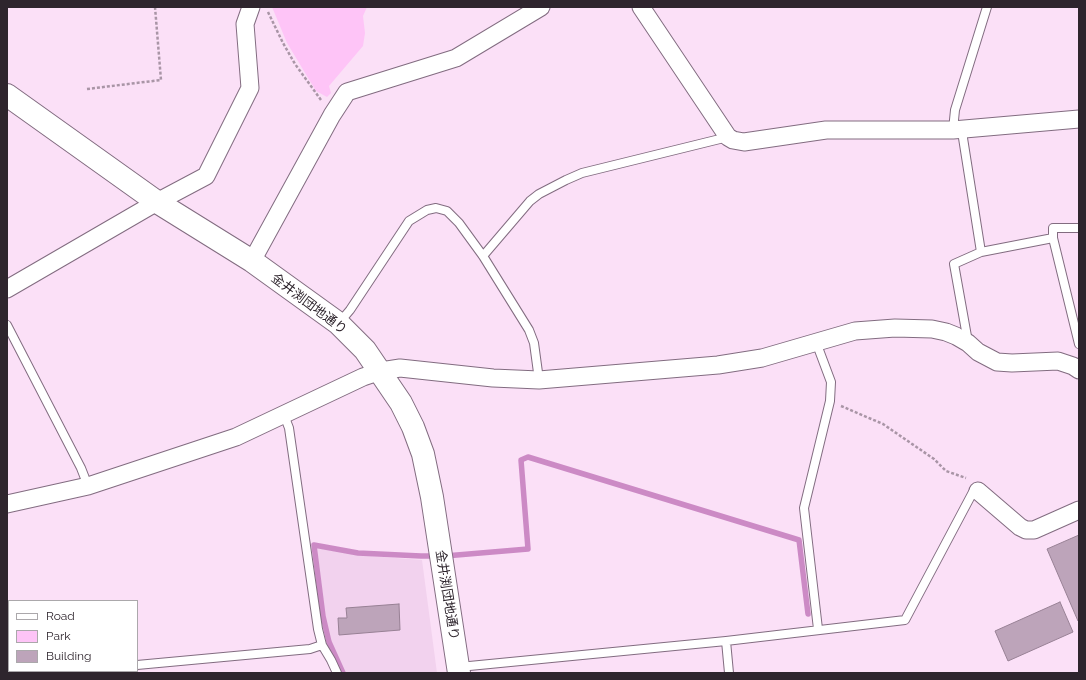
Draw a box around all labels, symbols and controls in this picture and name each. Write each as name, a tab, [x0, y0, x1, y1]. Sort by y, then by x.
street label: 金井渕団地通り	[268, 270, 350, 338]
street label: 金井渕団地通り	[432, 549, 462, 641]
legend	[8, 600, 138, 672]
text: Road	[46, 609, 75, 623]
text: Park	[46, 629, 71, 643]
text: Building	[46, 649, 92, 663]

